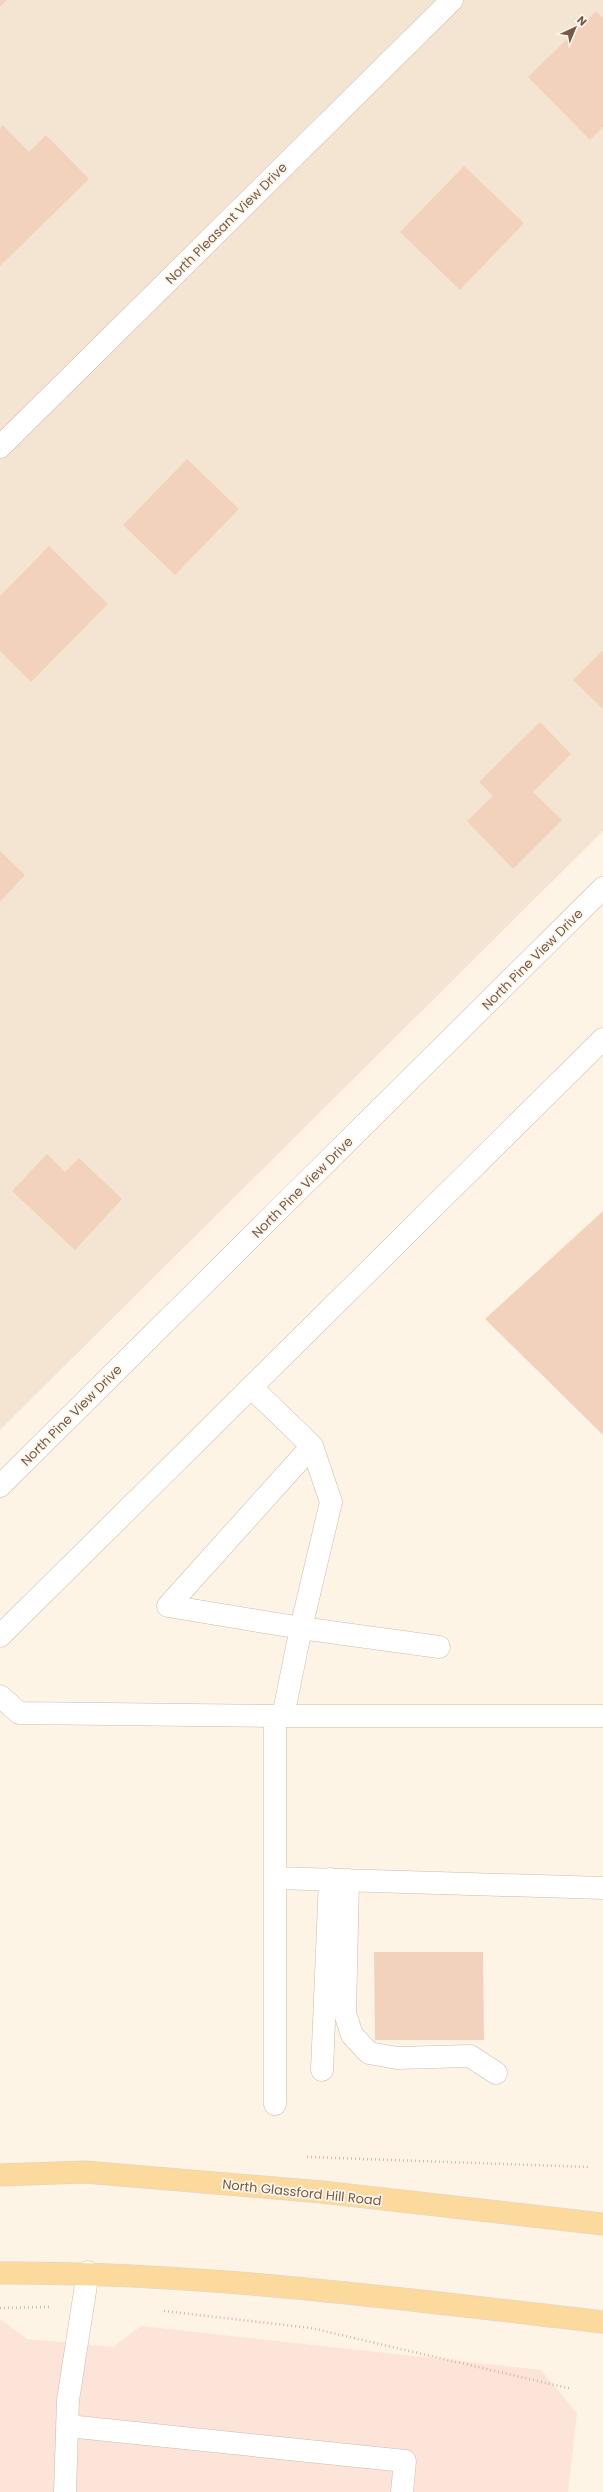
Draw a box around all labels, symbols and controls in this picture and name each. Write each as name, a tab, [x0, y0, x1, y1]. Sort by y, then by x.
north arrow	[555, 8, 595, 48]
text: N	[573, 12, 590, 29]
street label: North Pleasant View Drive	[161, 158, 292, 289]
street label: North Pine View Drive	[477, 904, 587, 1014]
street label: North Pine View Drive	[247, 1132, 357, 1242]
street label: North Pine View Drive	[16, 1360, 126, 1470]
street label: North Glassford Hill Road	[221, 2175, 383, 2210]

